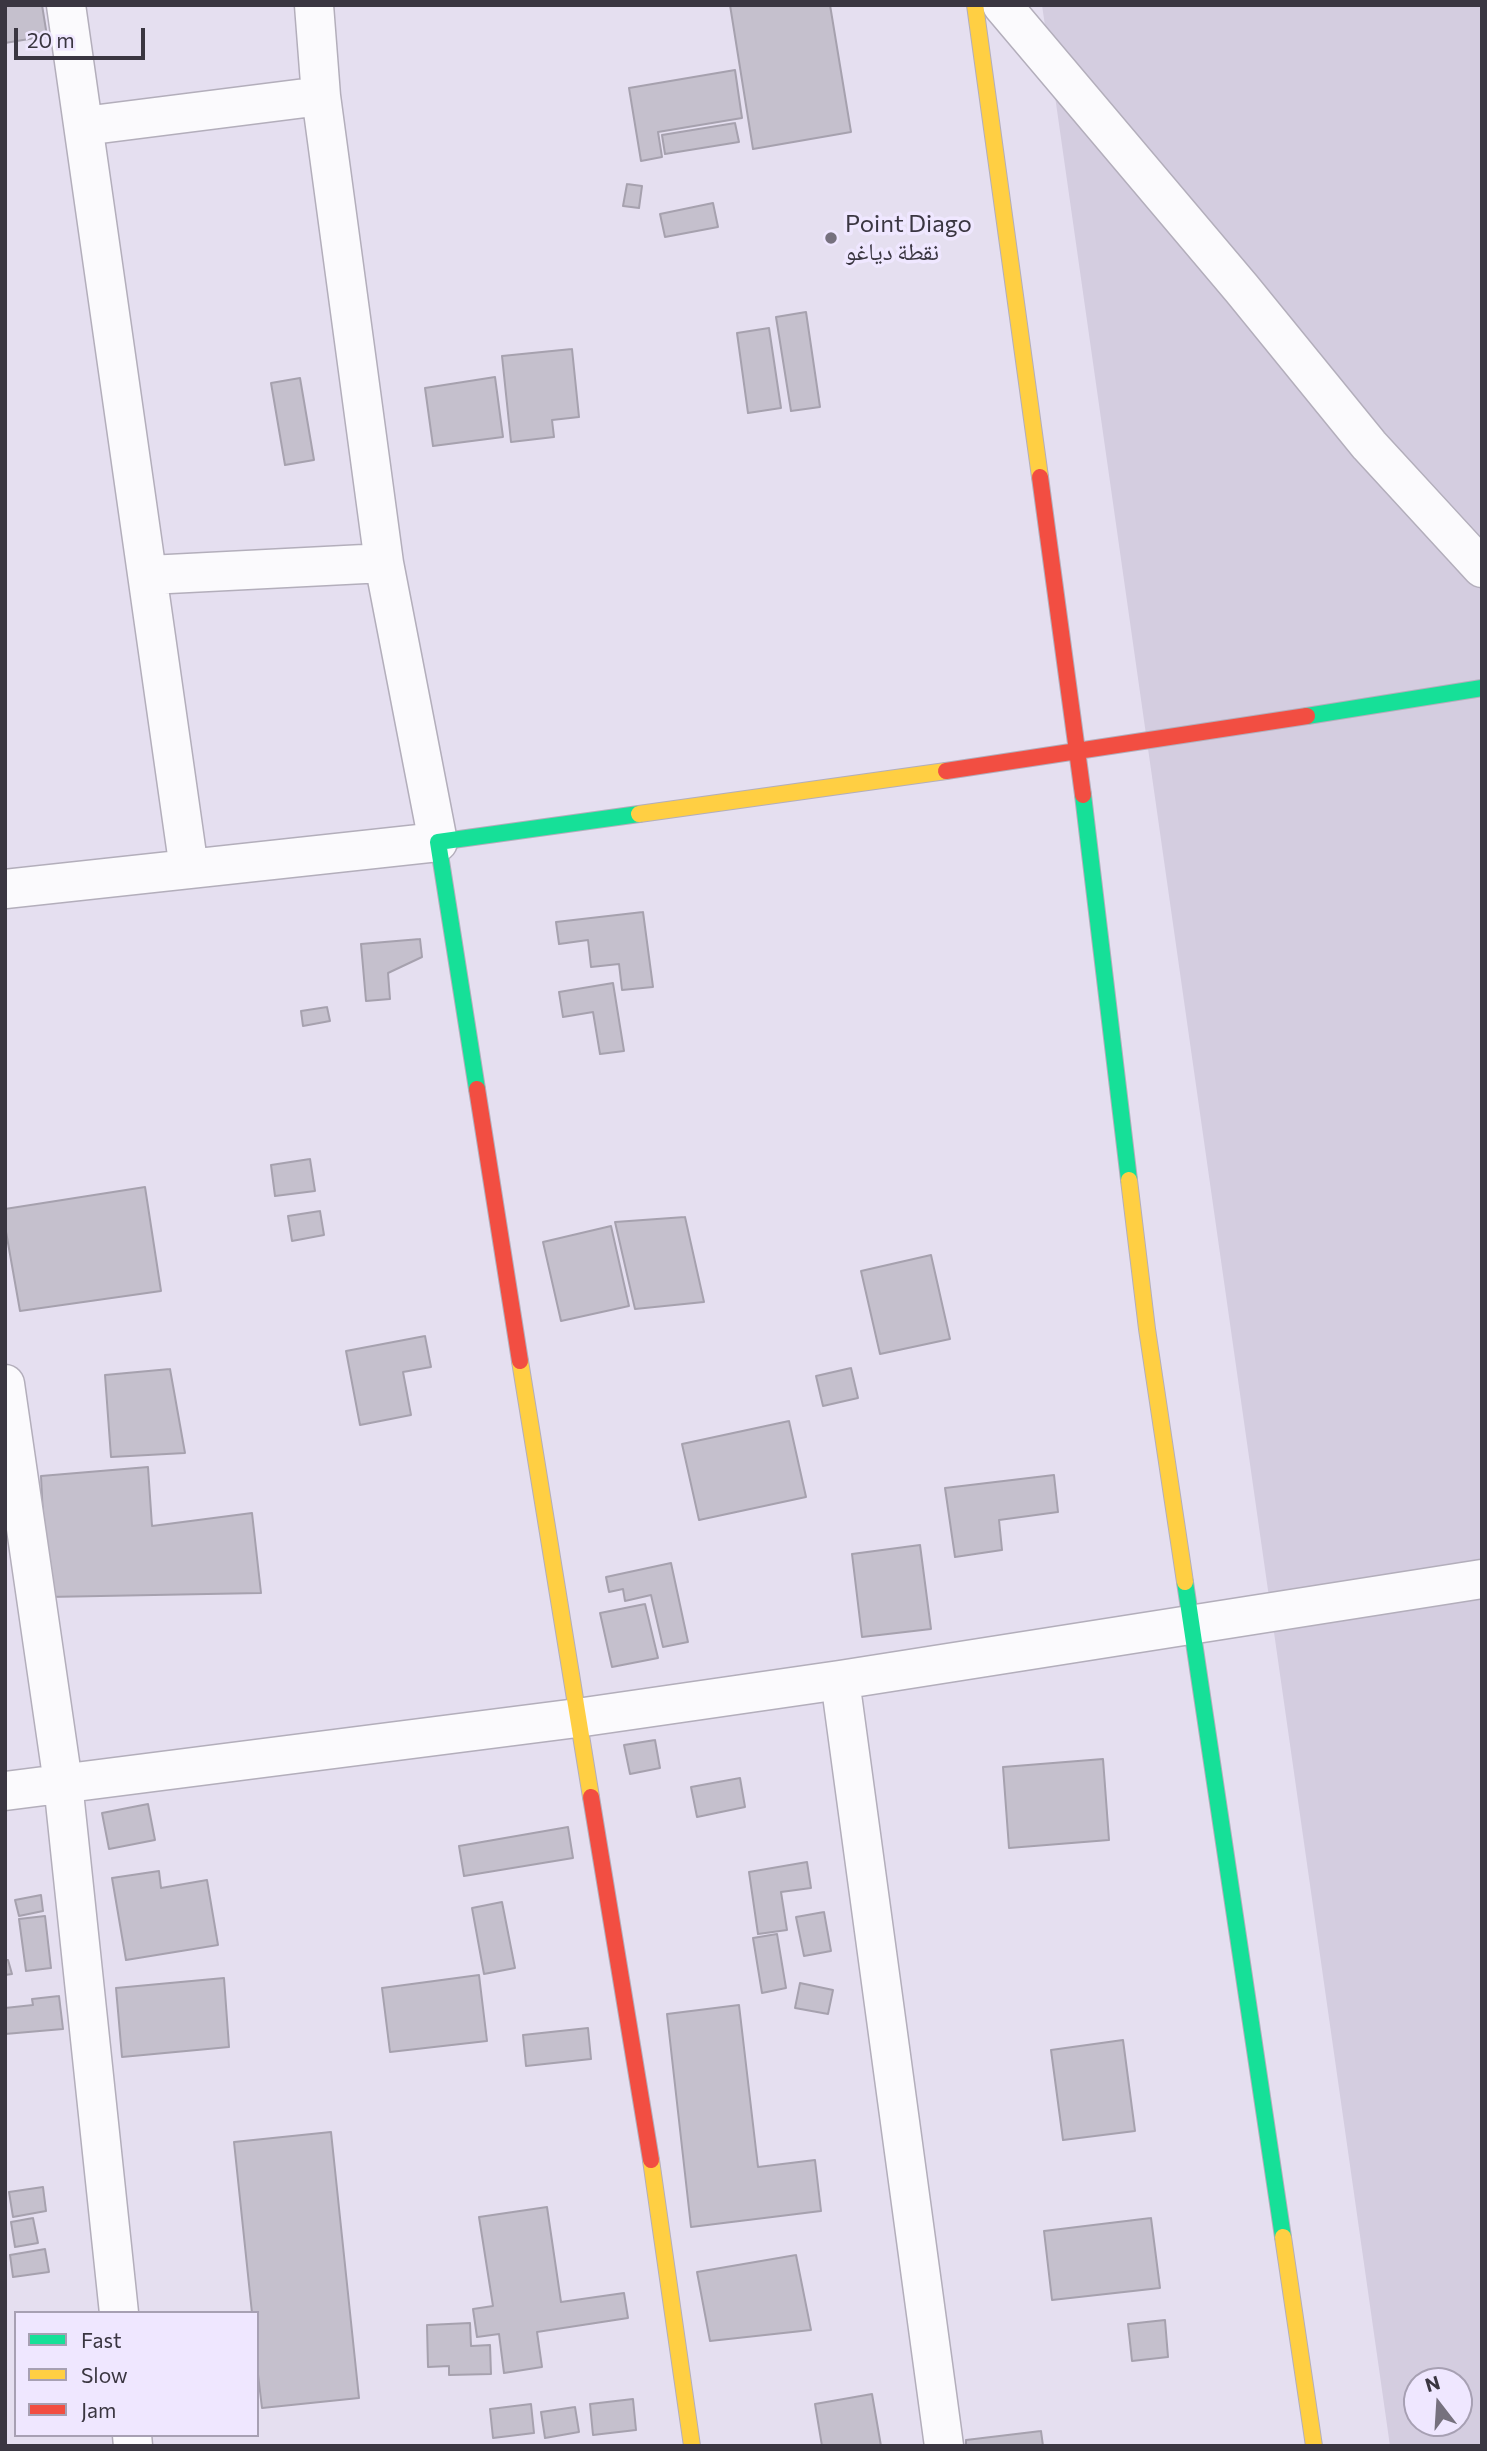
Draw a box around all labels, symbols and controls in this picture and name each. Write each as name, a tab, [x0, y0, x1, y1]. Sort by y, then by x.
scale bar	[18, 14, 149, 58]
text: 20 m	[27, 27, 75, 52]
place label: Point Diago نقطة دياغو	[845, 210, 972, 266]
marker: Point Diago نقطة دياغو	[823, 230, 839, 246]
legend	[14, 2311, 259, 2437]
text: Fast	[81, 2327, 122, 2352]
text: Slow	[81, 2362, 128, 2387]
north arrow	[1403, 2367, 1473, 2437]
text: N	[1422, 2370, 1442, 2396]
text: Jam	[81, 2397, 116, 2422]

